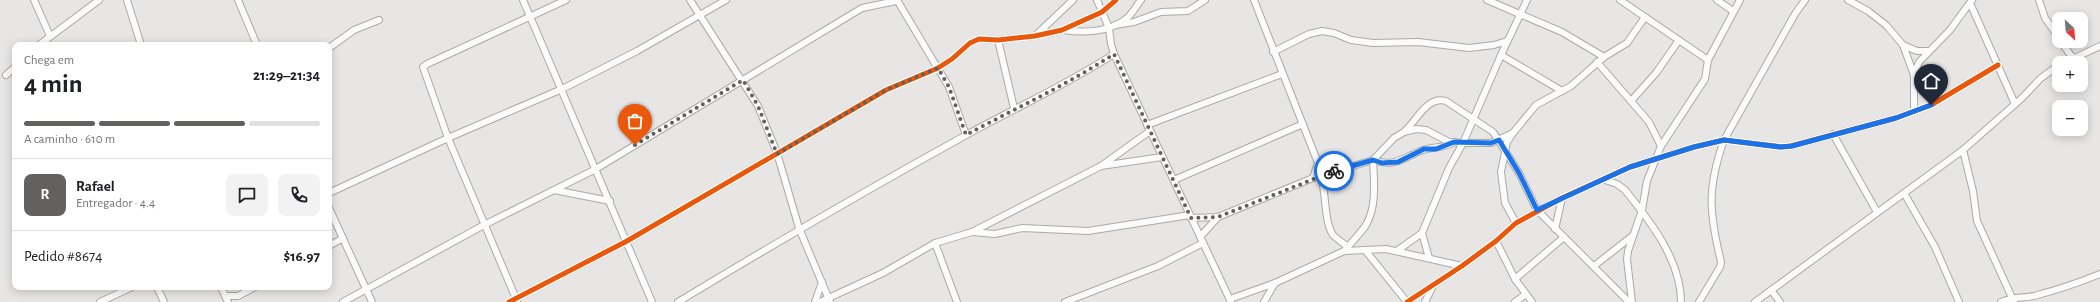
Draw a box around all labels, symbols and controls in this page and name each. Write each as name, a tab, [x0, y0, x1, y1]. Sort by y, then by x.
north arrow	[2052, 12, 2088, 48]
map controls	[2052, 12, 2088, 136]
text: Chega em	[24, 54, 74, 67]
button: +	[2052, 56, 2088, 92]
pin	[1914, 64, 1948, 105]
text: 21:29–21:34	[253, 68, 320, 83]
icon: home	[1920, 70, 1942, 92]
text: 4 min	[24, 71, 83, 97]
button: −	[2052, 100, 2088, 136]
pin	[618, 104, 652, 145]
icon: bag	[624, 110, 646, 132]
text: A caminho · 610 m	[24, 133, 115, 146]
courier	[1314, 151, 1354, 191]
icon: bike	[1323, 160, 1345, 182]
button: chat	[226, 174, 268, 216]
button: phone	[278, 174, 320, 216]
text: Rafael	[76, 179, 115, 194]
text: R	[41, 187, 49, 202]
text: Entregador · 4.4	[76, 197, 155, 210]
text: Pedido #8674	[24, 249, 102, 264]
text: $16.97	[283, 249, 320, 264]

